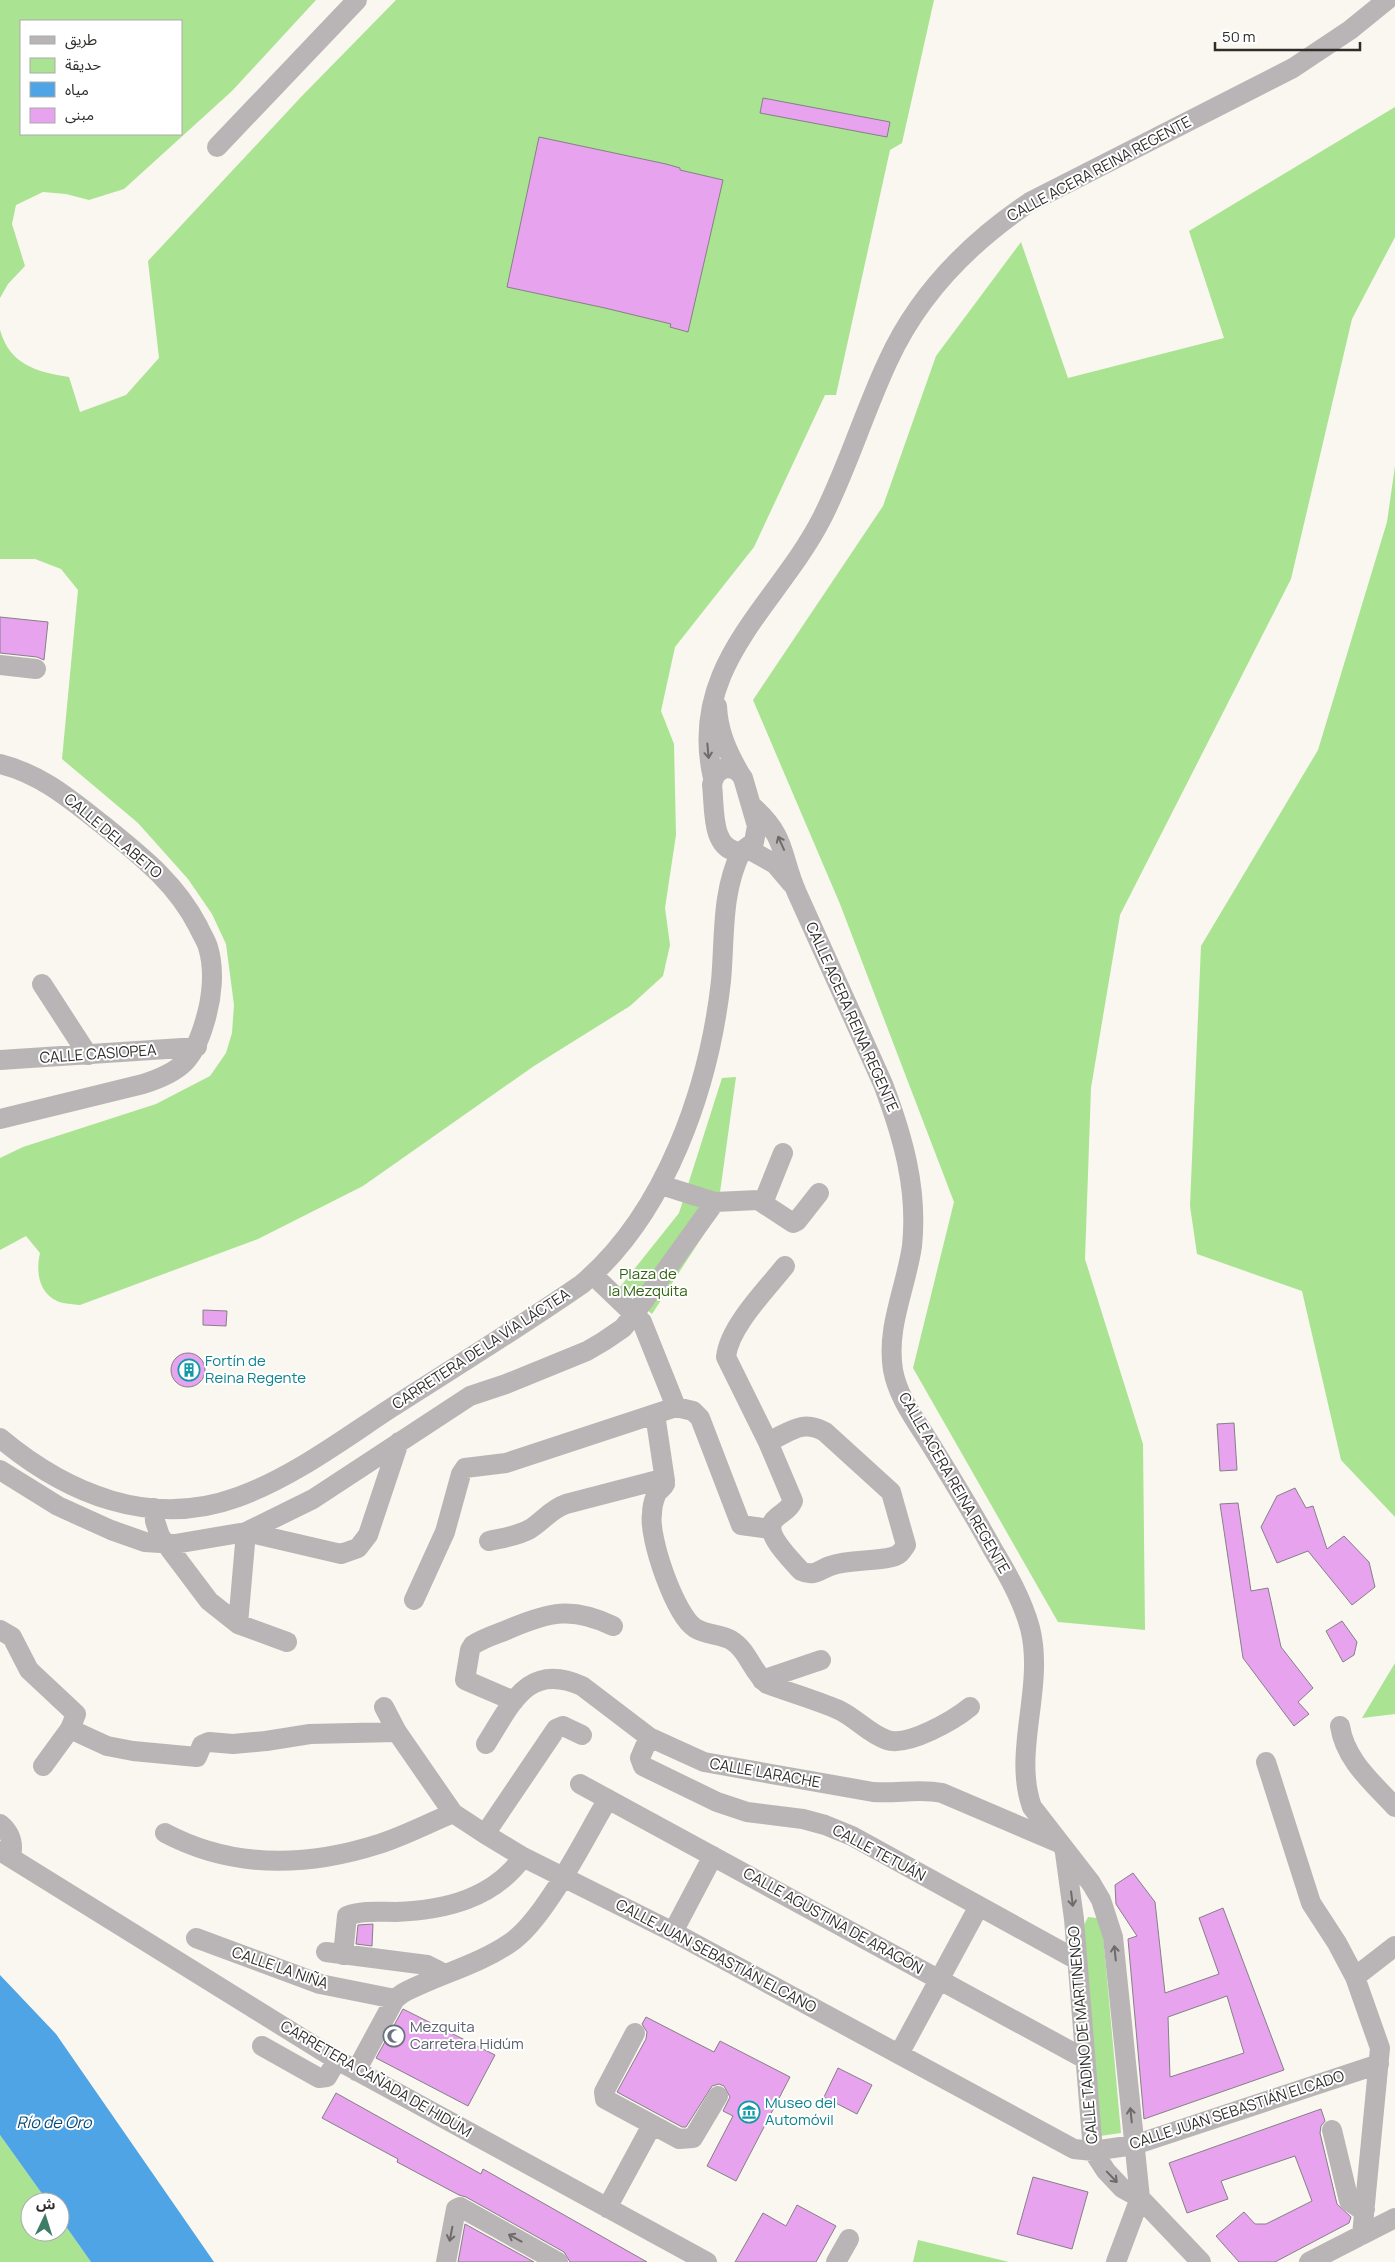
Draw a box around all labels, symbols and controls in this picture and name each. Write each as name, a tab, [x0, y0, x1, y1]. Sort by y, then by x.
legend	[20, 20, 182, 135]
scale bar	[1215, 20, 1360, 52]
text: 50 m	[1222, 26, 1256, 47]
text: طريق	[65, 29, 97, 50]
text: حديقة	[65, 54, 101, 75]
text: مياه	[65, 79, 89, 100]
text: مبنى	[65, 104, 94, 125]
street label: CALLE ACERA REINA REGENTE	[1003, 111, 1195, 226]
one-way arrow	[704, 742, 713, 758]
street label: CALLE DEL ABETO	[60, 788, 167, 883]
one-way arrow	[775, 836, 785, 851]
street label: CALLE ACERA REINA REGENTE	[801, 918, 904, 1115]
street label: CALLE CASIOPEA	[39, 1039, 158, 1068]
park label: Plaza de la Mezquita	[608, 1263, 688, 1301]
street label: CARRETERA DE LA VÍA LÁCTEA	[388, 1283, 574, 1414]
place label: Fortín de Reina Regente	[205, 1350, 306, 1388]
building icon: Fortín de Reina Regente	[177, 1358, 201, 1382]
street label: CALLE ACERA REINA REGENTE	[894, 1388, 1015, 1577]
street label: CALLE LARACHE	[708, 1752, 822, 1793]
street label: CALLE TETUÁN	[829, 1819, 930, 1886]
street label: CALLE AGUSTINA DE ARAGÓN	[740, 1862, 927, 1979]
one-way arrow	[1067, 1891, 1077, 1907]
street label: CALLE JUAN SEBASTIÁN ELCANO	[612, 1894, 820, 2018]
street label: CALLE TADINO DE MARTINENGO	[1062, 1925, 1102, 2145]
street label: CALLE LA NIÑA	[229, 1941, 332, 1994]
one-way arrow	[1110, 1945, 1119, 1961]
street label: CARRETERA CAÑADA DE HIDÚM	[277, 2015, 476, 2142]
place label: Mezquita Carretera Hidúm	[410, 2016, 524, 2054]
mosque icon: Mezquita Carretera Hidúm	[382, 2024, 406, 2048]
street label: CALLE JUAN SEBASTIÁN ELCADO	[1127, 2065, 1347, 2154]
place label: Museo del Automóvil	[765, 2092, 836, 2130]
museum icon: Museo del Automóvil	[737, 2100, 761, 2124]
one-way arrow	[1126, 2107, 1136, 2123]
water label: Río de Oro	[16, 2111, 93, 2133]
one-way arrow	[1106, 2171, 1118, 2183]
north arrow	[20, 2192, 70, 2242]
text: ش	[36, 2193, 56, 2214]
one-way arrow	[445, 2226, 455, 2242]
one-way arrow	[508, 2233, 523, 2243]

